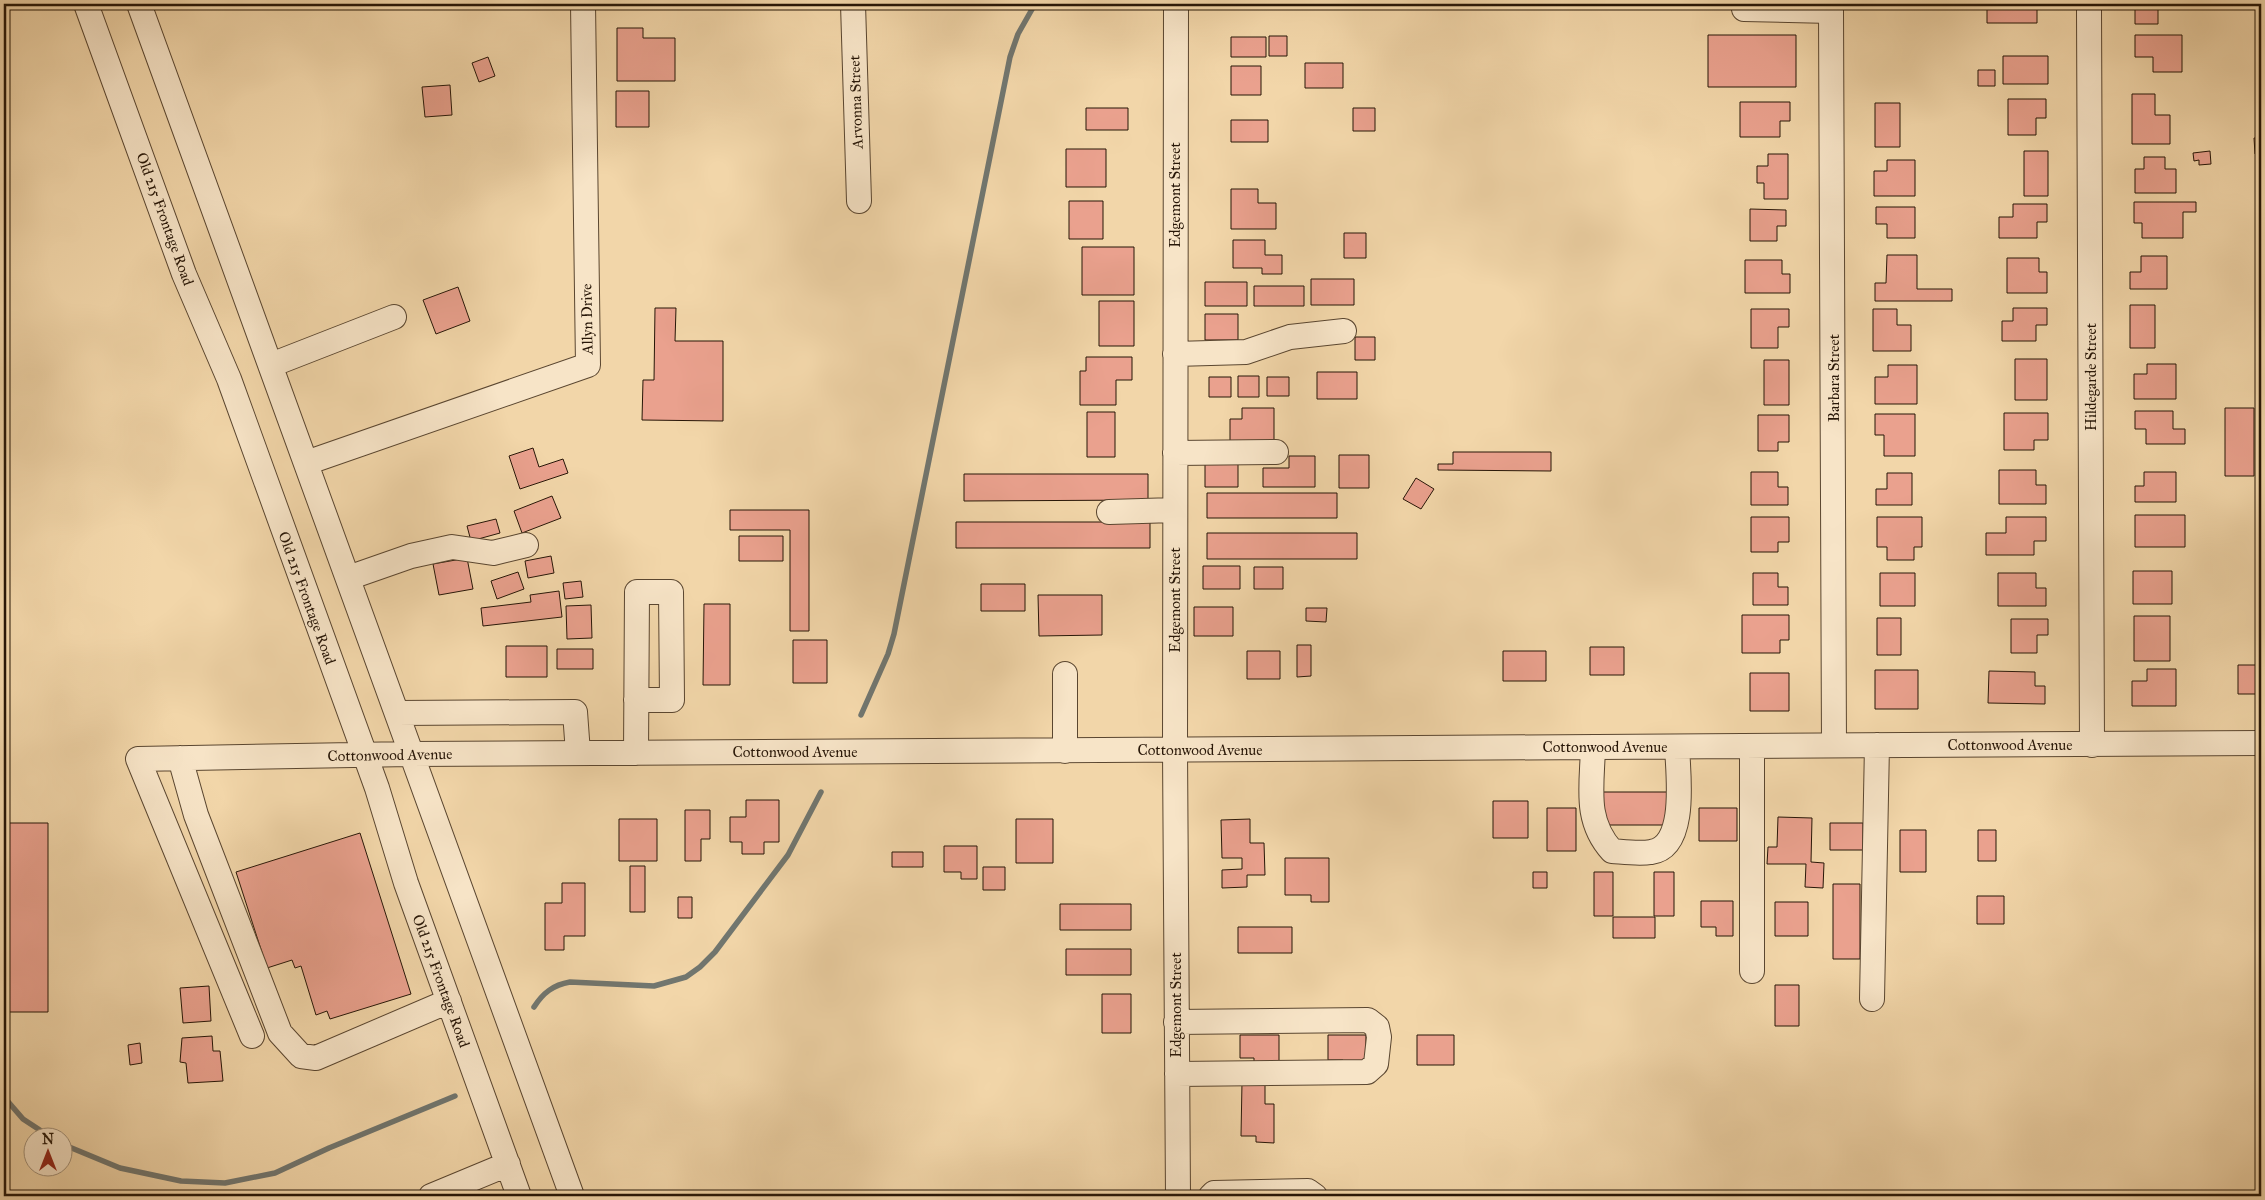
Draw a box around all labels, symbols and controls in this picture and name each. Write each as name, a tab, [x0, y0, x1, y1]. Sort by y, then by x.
street label: Arvonna Street	[845, 54, 867, 150]
street label: Edgemont Street	[1166, 142, 1184, 248]
street label: Old 215 Frontage Road	[133, 150, 198, 288]
street label: Allyn Drive	[577, 283, 597, 356]
street label: Hildegarde Street	[2082, 322, 2100, 431]
street label: Barbara Street	[1825, 333, 1843, 422]
street label: Old 215 Frontage Road	[275, 529, 340, 667]
street label: Edgemont Street	[1166, 547, 1184, 653]
street label: Cottonwood Avenue	[1947, 736, 2073, 754]
street label: Cottonwood Avenue	[1542, 738, 1668, 756]
street label: Cottonwood Avenue	[1137, 741, 1263, 759]
street label: Cottonwood Avenue	[732, 743, 858, 761]
street label: Cottonwood Avenue	[327, 745, 453, 765]
street label: Old 215 Frontage Road	[409, 912, 474, 1050]
street label: Edgemont Street	[1167, 952, 1185, 1058]
north arrow	[22, 1128, 72, 1178]
text: N	[42, 1131, 54, 1148]

